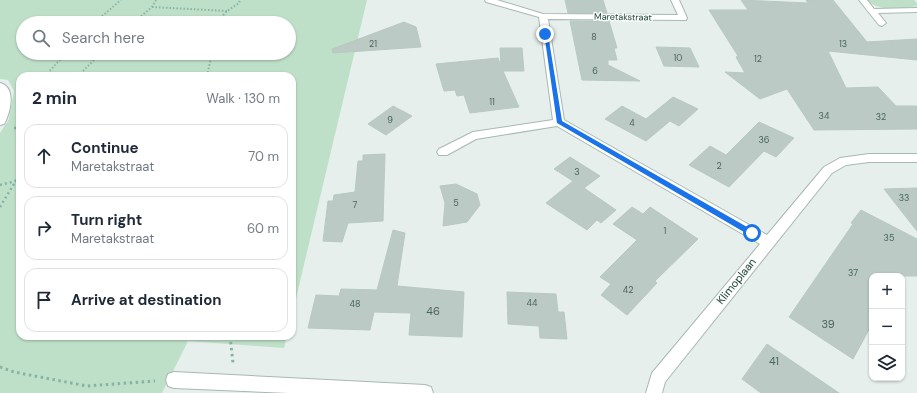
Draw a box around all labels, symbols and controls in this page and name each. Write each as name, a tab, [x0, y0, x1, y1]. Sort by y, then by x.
street label: Maretakstraat	[594, 10, 652, 24]
search box	[16, 16, 296, 60]
route end	[536, 25, 554, 43]
icon: search	[30, 27, 52, 49]
text: Search here	[62, 28, 145, 48]
house number: 8	[591, 31, 597, 43]
house number: 21	[369, 38, 377, 50]
house number: 13	[839, 38, 847, 50]
house number: 10	[674, 52, 682, 64]
house number: 12	[754, 53, 762, 65]
house number: 6	[592, 65, 598, 77]
text: 2 min	[32, 87, 77, 109]
text: Walk · 130 m	[206, 90, 280, 107]
house number: 11	[489, 96, 495, 108]
house number: 34	[819, 110, 830, 122]
house number: 32	[876, 111, 886, 123]
house number: 9	[387, 114, 393, 126]
house number: 4	[629, 117, 635, 129]
house number: 36	[759, 134, 770, 146]
text: Continue	[71, 138, 139, 158]
icon: ahead	[33, 145, 55, 167]
text: 70 m	[248, 148, 279, 165]
text: Maretakstraat	[71, 158, 154, 175]
house number: 2	[716, 160, 722, 172]
house number: 3	[574, 166, 580, 178]
house number: 33	[899, 192, 909, 204]
house number: 5	[453, 197, 459, 209]
house number: 7	[353, 199, 358, 211]
text: Turn right	[71, 210, 142, 230]
icon: right	[33, 217, 55, 239]
text: 60 m	[247, 220, 279, 237]
route start	[743, 224, 761, 242]
house number: 1	[664, 225, 667, 237]
text: Maretakstraat	[71, 230, 154, 247]
house number: 35	[884, 232, 894, 244]
street label: Klimoplaan	[713, 255, 759, 307]
house number: 37	[848, 267, 858, 279]
map controls	[869, 273, 905, 381]
button: +	[869, 273, 905, 309]
house number: 42	[623, 284, 633, 296]
icon: arrive	[33, 289, 55, 311]
text: Arrive at destination	[71, 290, 222, 310]
house number: 44	[527, 297, 538, 309]
house number: 48	[350, 298, 360, 310]
house number: 46	[426, 304, 440, 318]
button: −	[869, 309, 905, 345]
house number: 39	[821, 317, 835, 331]
button: layers	[869, 345, 905, 381]
house number: 41	[769, 354, 779, 368]

